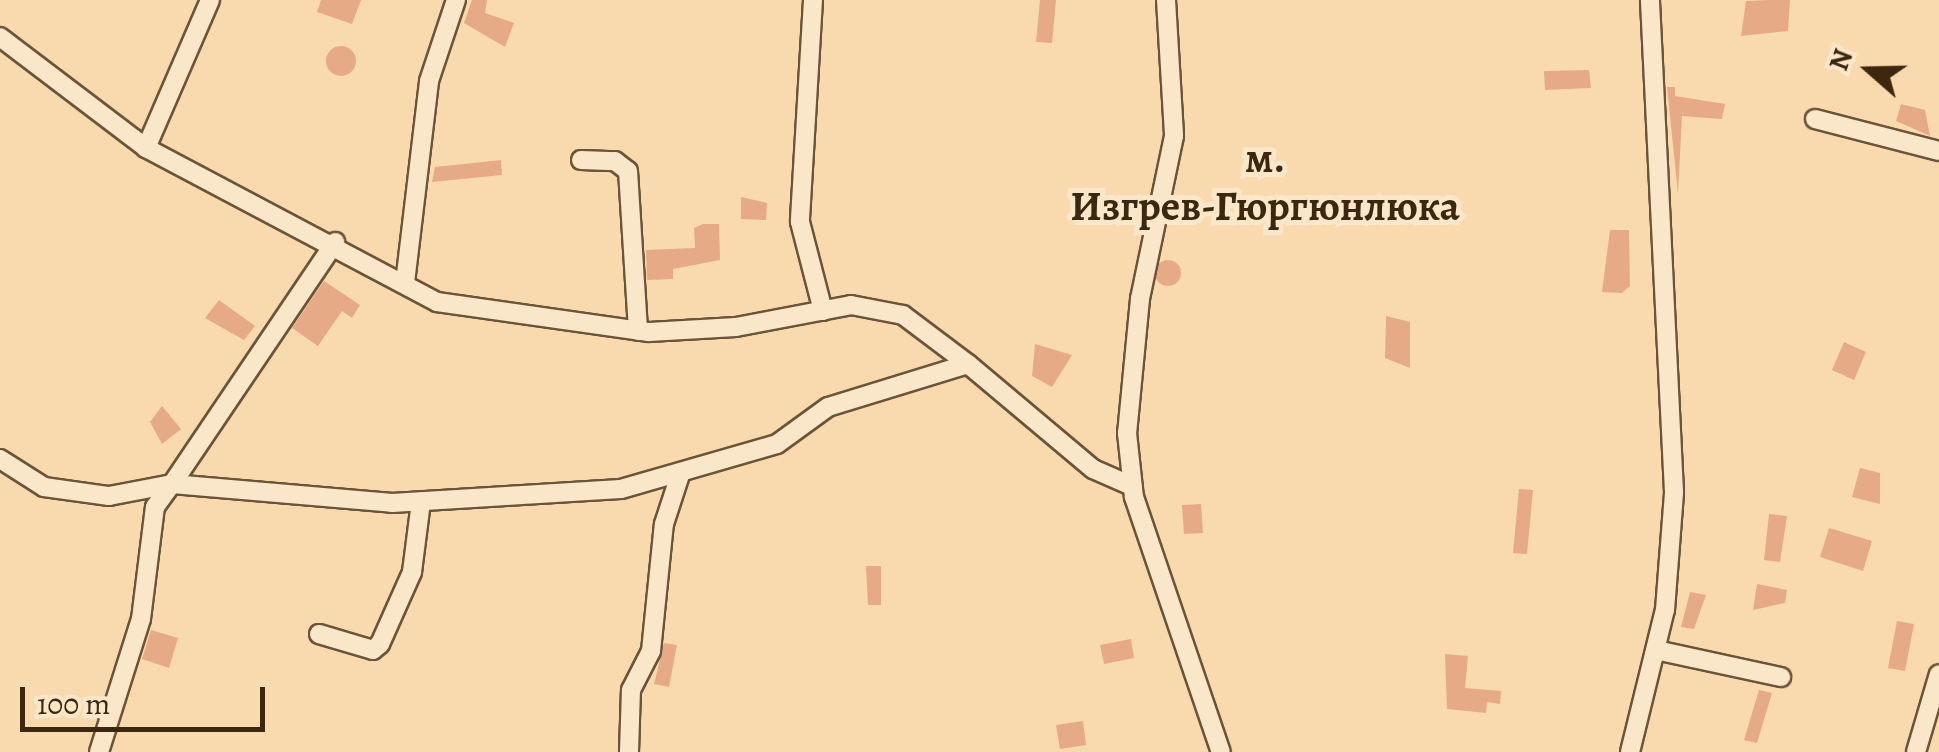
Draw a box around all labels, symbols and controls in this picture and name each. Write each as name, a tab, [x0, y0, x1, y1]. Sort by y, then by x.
north arrow	[1819, 20, 1919, 120]
text: N	[1819, 44, 1862, 76]
district label: м. Изгрев-Гюргюнлюка	[1070, 133, 1460, 232]
scale bar	[25, 667, 270, 729]
text: 100 m	[37, 684, 110, 724]

